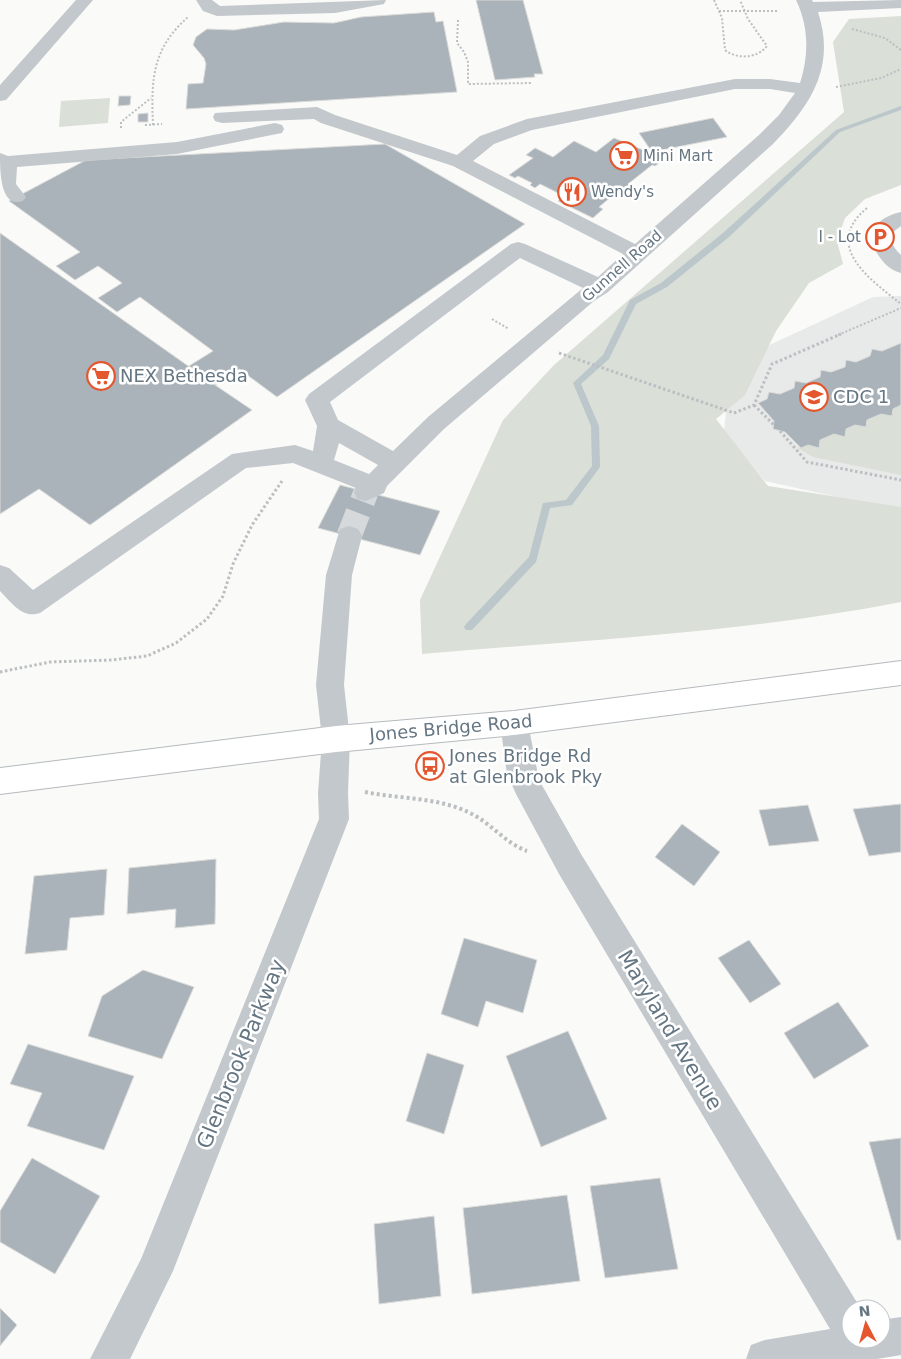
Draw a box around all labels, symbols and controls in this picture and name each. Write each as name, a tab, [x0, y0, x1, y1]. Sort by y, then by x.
supermarket icon: Mini Mart	[609, 141, 639, 171]
place label: Mini Mart	[643, 147, 713, 165]
restaurant icon: Wendy's	[557, 177, 587, 207]
place label: Wendy's	[591, 183, 654, 201]
parking icon: I - Lot	[865, 222, 895, 252]
street label: Gunnell Road	[578, 226, 666, 306]
place label: I - Lot	[818, 228, 861, 246]
supermarket icon: NEX Bethesda	[86, 361, 116, 391]
place label: NEX Bethesda	[120, 365, 248, 386]
school or university icon: CDC 1	[799, 382, 829, 412]
place label: CDC 1	[833, 386, 889, 407]
street label: Jones Bridge Road	[368, 710, 533, 745]
place label: Jones Bridge Rd at Glenbrook Pky	[448, 745, 602, 787]
bus stop icon: Jones Bridge Rd at Glenbrook Pky	[415, 751, 445, 781]
street label: Maryland Avenue	[613, 946, 727, 1114]
street label: Glenbrook Parkway	[192, 956, 290, 1152]
north arrow	[841, 1299, 891, 1349]
text: N	[858, 1303, 871, 1320]

